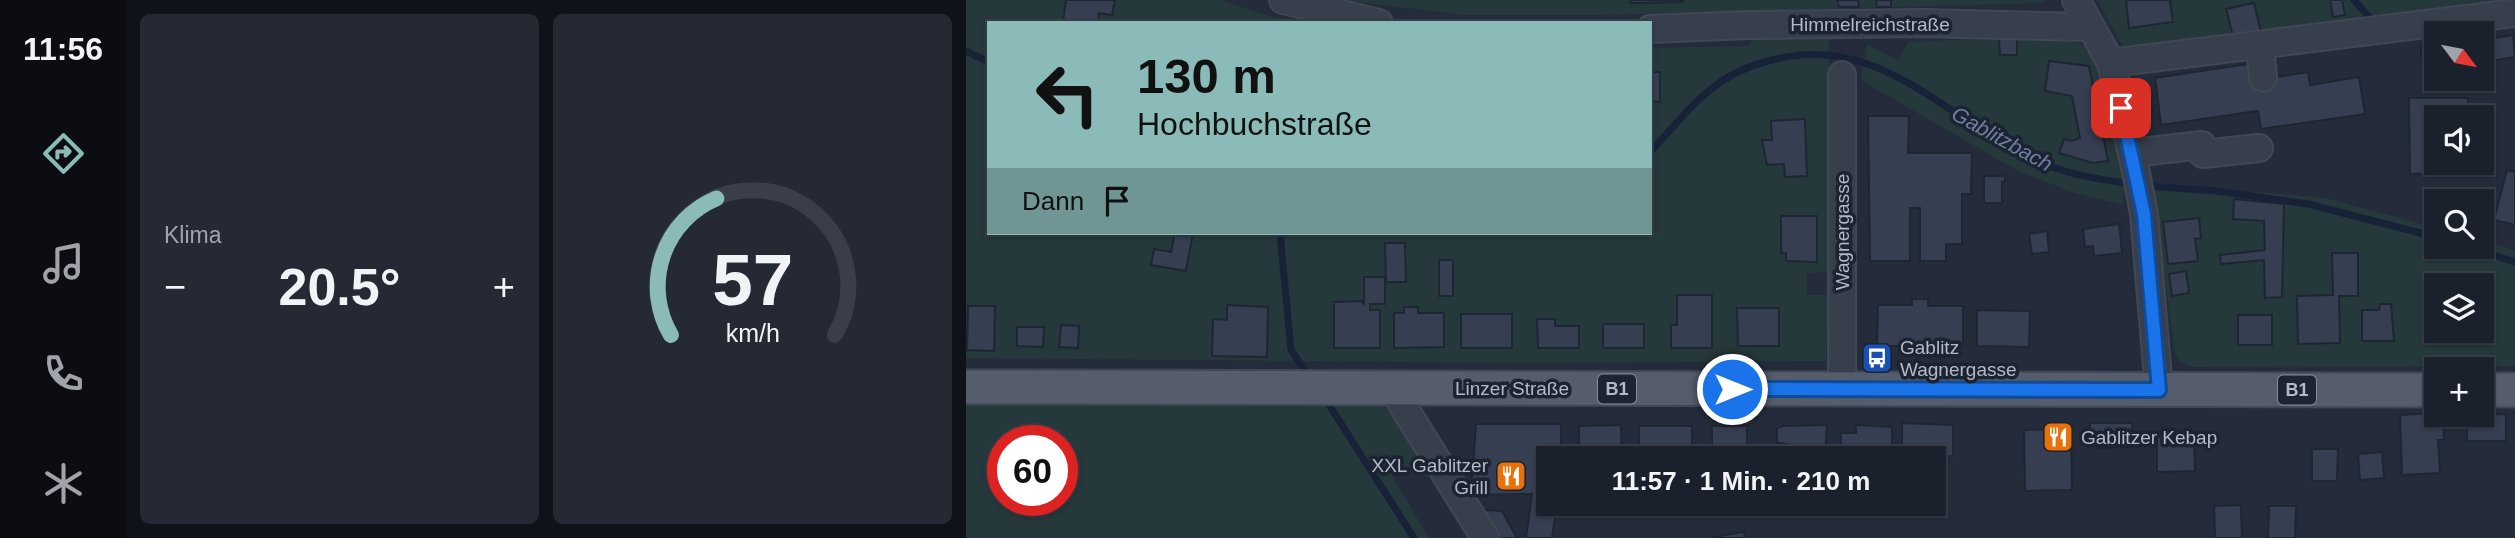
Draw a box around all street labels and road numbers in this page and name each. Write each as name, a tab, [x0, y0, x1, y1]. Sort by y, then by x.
street label: Himmelreichstraße	[1790, 14, 1950, 35]
street label: Wagnergasse	[1832, 174, 1853, 290]
road number: B1	[1598, 374, 1636, 404]
road number: B1	[2278, 376, 2316, 404]
street label: Linzer Straße	[1455, 378, 1569, 399]

